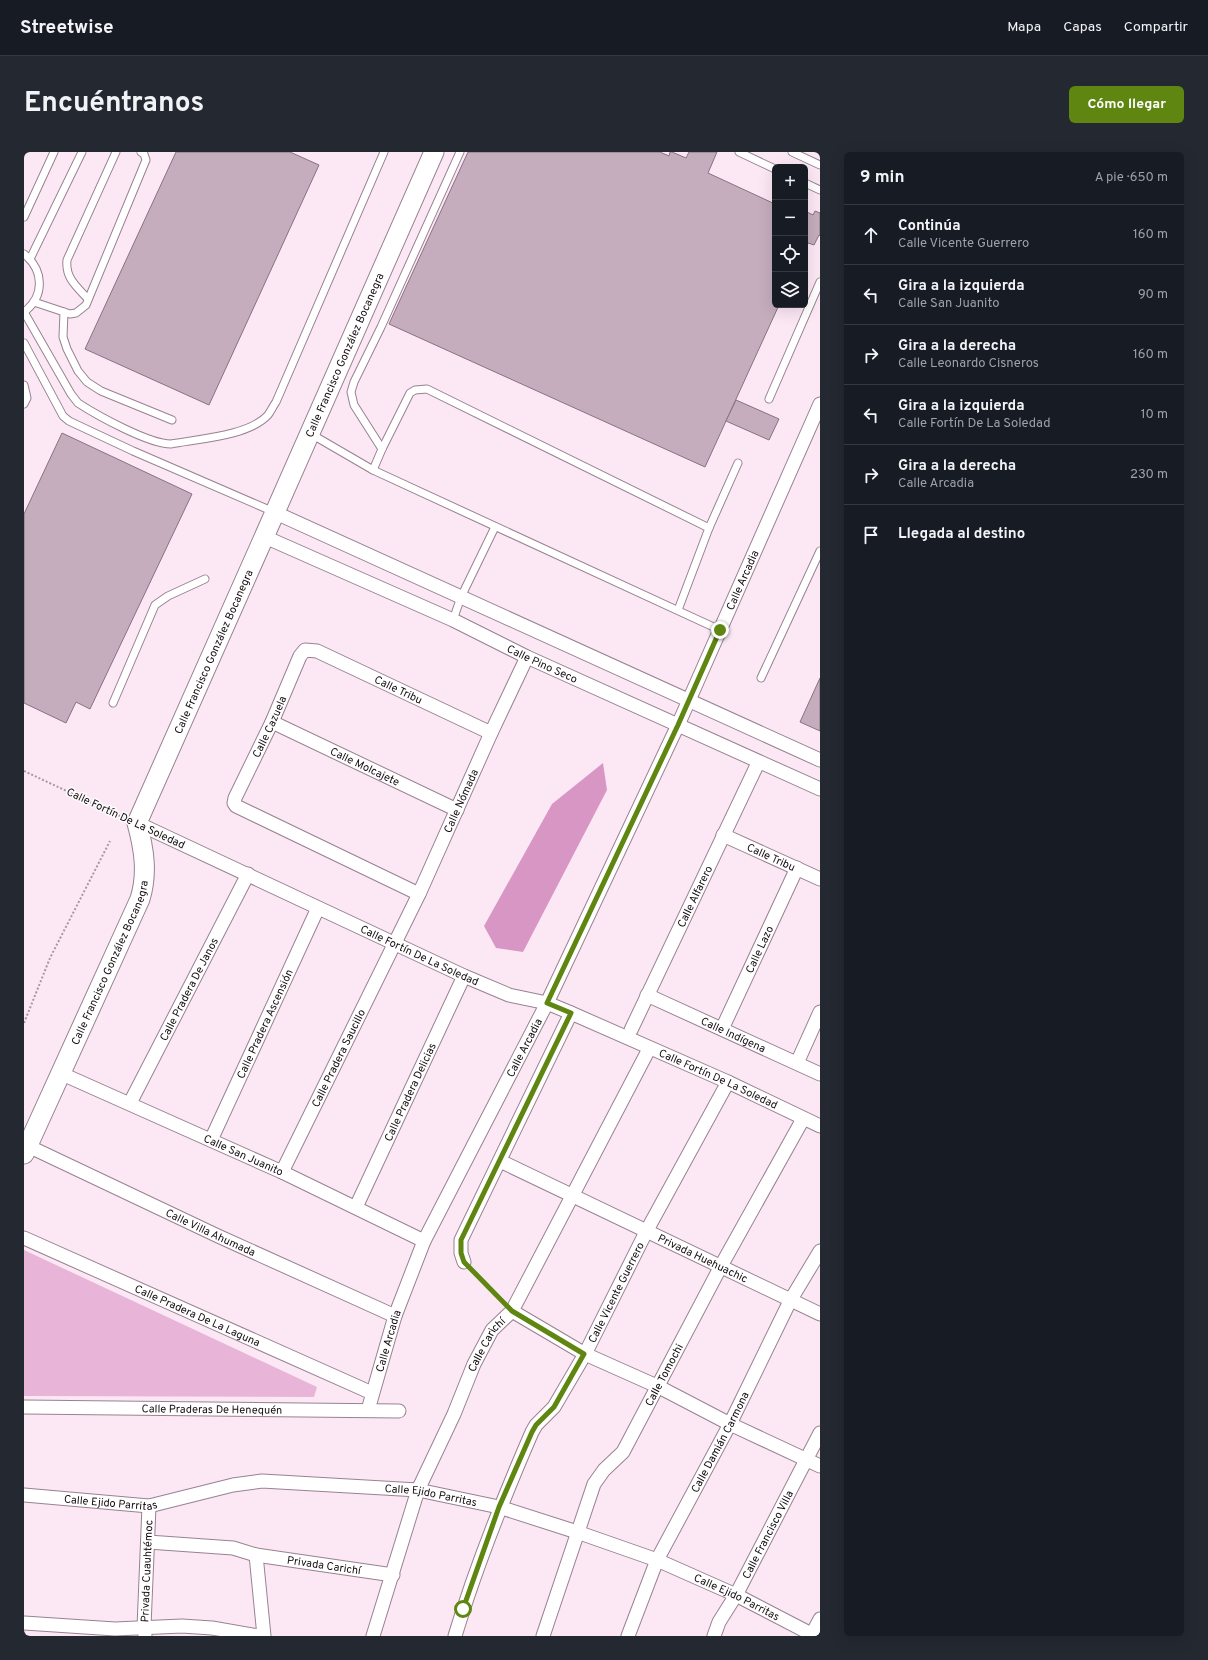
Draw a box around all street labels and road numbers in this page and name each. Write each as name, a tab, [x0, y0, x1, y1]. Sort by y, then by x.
street label: Calle Francisco González Bocanegra	[303, 271, 388, 440]
street label: Calle Arcadia	[724, 548, 763, 613]
street label: Calle Francisco González Bocanegra	[172, 567, 257, 736]
street label: Calle Pino Seco	[504, 642, 580, 687]
street label: Calle Tribu	[372, 673, 424, 708]
street label: Calle Cazuela	[250, 694, 290, 760]
street label: Calle Molcajete	[328, 745, 402, 790]
street label: Calle Nómada	[441, 767, 482, 835]
street label: Calle Fortín De La Soledad	[64, 785, 187, 853]
street label: Calle Tribu	[744, 841, 797, 875]
street label: Calle Alfarero	[675, 864, 716, 930]
street label: Calle Francisco González Bocanegra	[69, 879, 152, 1047]
street label: Calle Fortín De La Soledad	[358, 922, 481, 989]
street label: Calle Lazo	[743, 924, 777, 976]
street label: Calle Pradera De Janos	[157, 936, 222, 1044]
street label: Calle Pradera Ascensión	[234, 967, 297, 1081]
street label: Calle Pradera Saucillo	[309, 1007, 369, 1110]
street label: Calle Indígena	[698, 1014, 768, 1056]
street label: Calle Arcadia	[504, 1016, 546, 1080]
street label: Calle Pradera Delicias	[382, 1041, 440, 1144]
street label: Calle Fortín De La Soledad	[656, 1046, 780, 1113]
street label: Calle San Juanito	[201, 1132, 285, 1180]
street label: Calle Villa Ahumada	[163, 1206, 258, 1260]
street label: Privada Huehuachic	[655, 1231, 750, 1286]
street label: Calle Vicente Guerrero	[586, 1240, 648, 1346]
street label: Calle Pradera De La Laguna	[132, 1282, 262, 1350]
street label: Calle Arcadia	[373, 1308, 405, 1374]
street label: Calle Carichí	[466, 1314, 510, 1374]
street label: Calle Tomochi	[642, 1342, 687, 1409]
street label: Calle Damián Carmona	[688, 1389, 753, 1495]
street label: Calle Praderas De Henequén	[142, 1402, 282, 1418]
street label: Calle Ejido Parritas	[384, 1482, 478, 1510]
street label: Calle Francisco Villa	[740, 1488, 797, 1582]
street label: Calle Ejido Parritas	[63, 1493, 159, 1514]
street label: Privada Cuauhtémoc	[138, 1520, 156, 1623]
street label: Privada Carichí	[286, 1554, 363, 1578]
street label: Calle Ejido Parritas	[691, 1571, 782, 1624]

